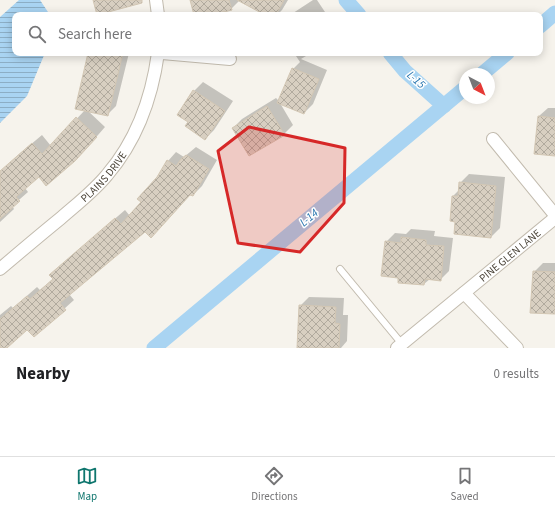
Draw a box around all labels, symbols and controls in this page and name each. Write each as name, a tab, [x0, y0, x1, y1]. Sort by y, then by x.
search box	[12, 12, 543, 56]
icon: search	[26, 23, 48, 45]
text: Search here	[58, 24, 132, 45]
water label: L-15	[403, 67, 429, 93]
north arrow	[459, 68, 495, 104]
street label: PLAINS DRIVE	[77, 148, 130, 205]
water label: L-14	[296, 205, 322, 231]
street label: PINE GLEN LANE	[476, 225, 544, 285]
text: Nearby	[16, 362, 70, 386]
text: 0 results	[494, 365, 539, 383]
tab: Map	[76, 465, 98, 504]
tab: Directions	[251, 465, 298, 504]
tab: Saved	[451, 465, 479, 504]

